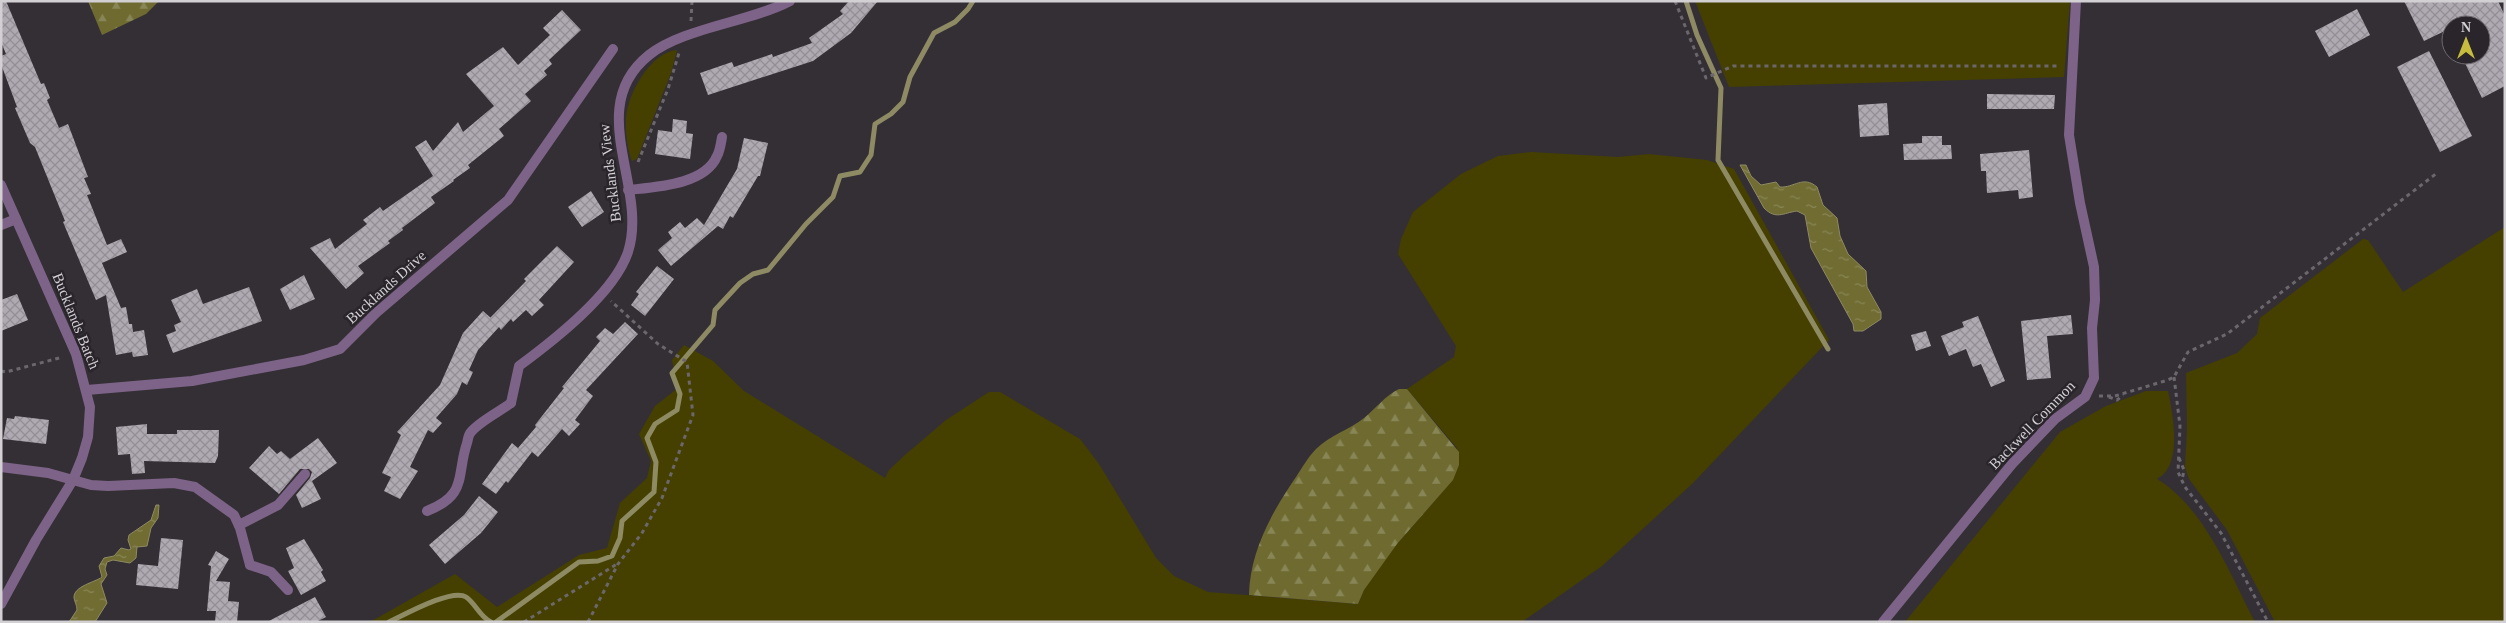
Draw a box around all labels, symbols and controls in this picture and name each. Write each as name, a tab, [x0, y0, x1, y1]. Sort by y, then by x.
north arrow	[2441, 15, 2491, 65]
text: N	[2461, 20, 2471, 35]
street label: Bucklands View	[596, 123, 624, 223]
street label: Bucklands Drive	[343, 247, 429, 327]
street label: Bucklands Batch	[49, 271, 103, 372]
street label: Backwell Common	[1986, 377, 2078, 472]

